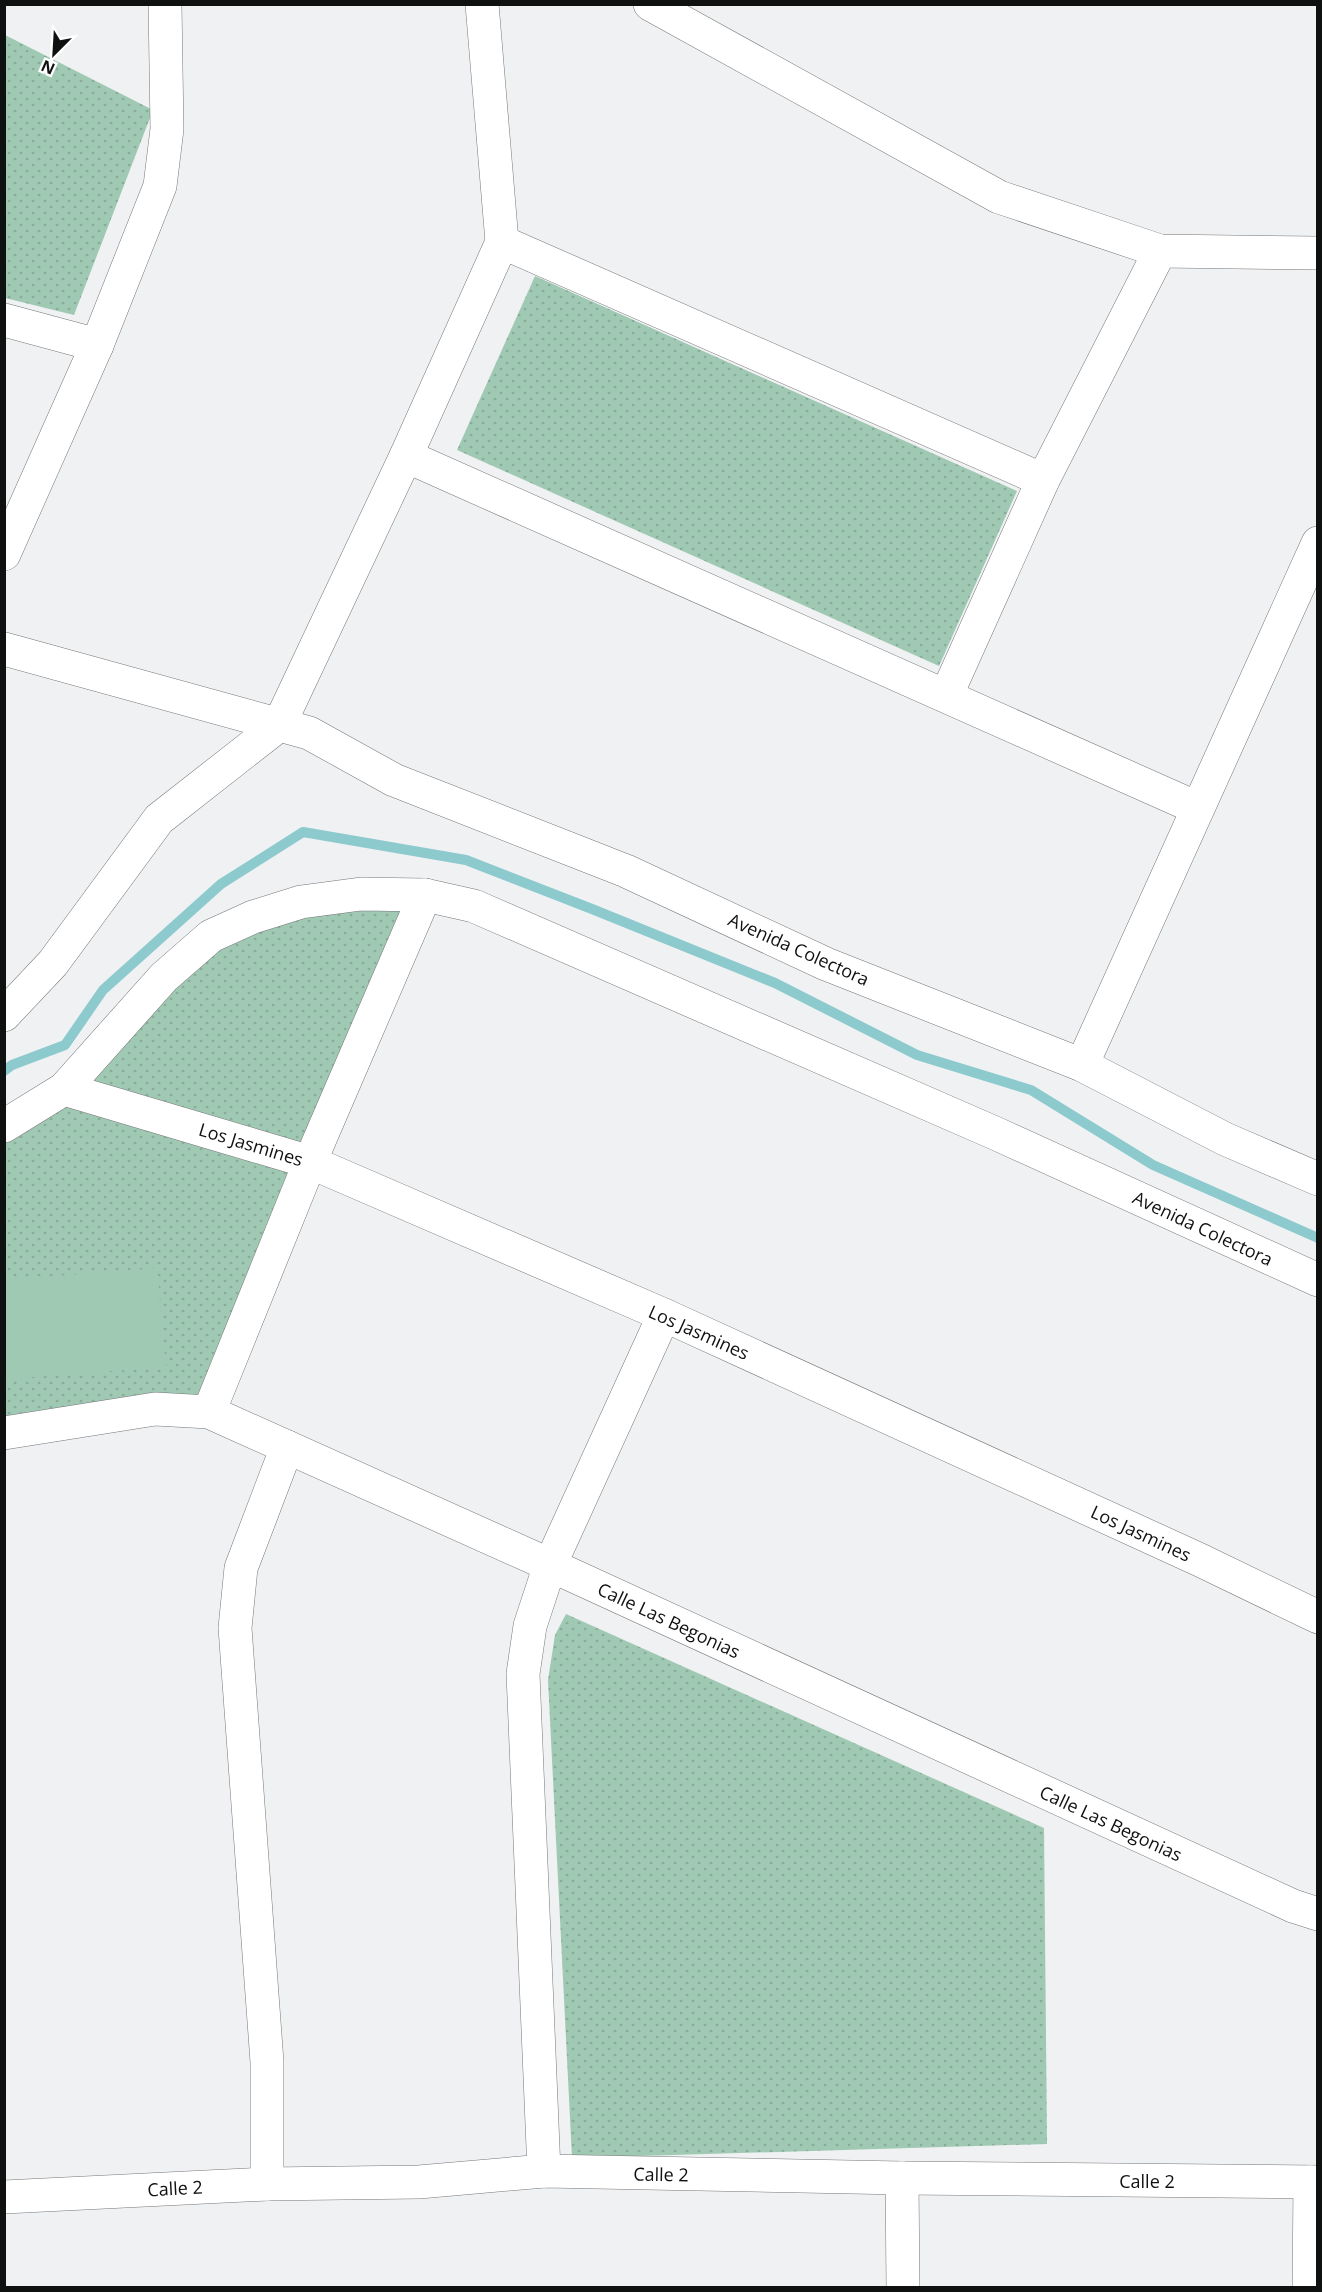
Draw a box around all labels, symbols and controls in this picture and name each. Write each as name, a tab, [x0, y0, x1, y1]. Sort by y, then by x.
north arrow	[24, 24, 84, 84]
text: N	[37, 55, 58, 80]
street label: Avenida Colectora	[725, 907, 873, 991]
street label: Los Jasmines	[196, 1117, 306, 1171]
street label: Avenida Colectora	[1129, 1185, 1277, 1271]
street label: Los Jasmines	[645, 1299, 753, 1365]
street label: Los Jasmines	[1087, 1499, 1195, 1567]
street label: Calle Las Begonias	[594, 1577, 744, 1663]
street label: Calle Las Begonias	[1036, 1780, 1186, 1866]
street label: Calle 2	[633, 2162, 689, 2186]
street label: Calle 2	[1119, 2169, 1175, 2193]
street label: Calle 2	[147, 2175, 203, 2201]

